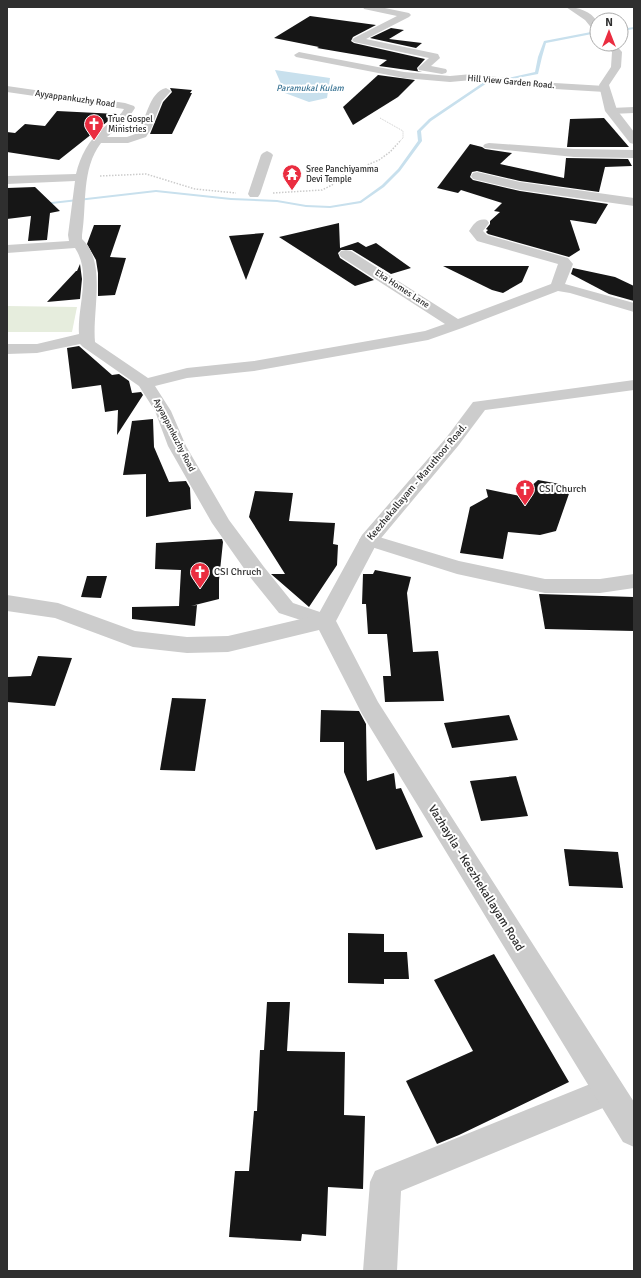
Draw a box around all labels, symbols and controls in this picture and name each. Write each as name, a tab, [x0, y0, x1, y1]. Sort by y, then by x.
north arrow	[589, 12, 629, 52]
text: N	[605, 16, 613, 29]
street label: Hill View Garden Road.	[467, 73, 555, 91]
water label: Paramukal Kulam	[276, 83, 345, 94]
street label: Ayyappankuzhy Road	[34, 88, 116, 110]
church icon: True Gospel Ministries	[83, 113, 105, 141]
place label: True Gospel Ministries	[108, 114, 153, 135]
temple icon: Sree Panchiyamma Devi Temple	[281, 163, 303, 191]
place label: Sree Panchiyamma Devi Temple	[306, 164, 379, 185]
street label: Eka Homes Lane	[373, 267, 432, 311]
street label: Ayyappankuzhy Road	[151, 396, 197, 474]
street label: Keezhekallayam - Maruthoor Road.	[365, 421, 470, 543]
church icon: CSI Church	[514, 478, 536, 506]
place label: CSI Church	[539, 483, 586, 495]
church icon: CSI Chruch	[189, 561, 211, 589]
place label: CSI Chruch	[214, 566, 262, 578]
street label: Vazhayila - Keezhekallayam Road	[425, 802, 527, 954]

